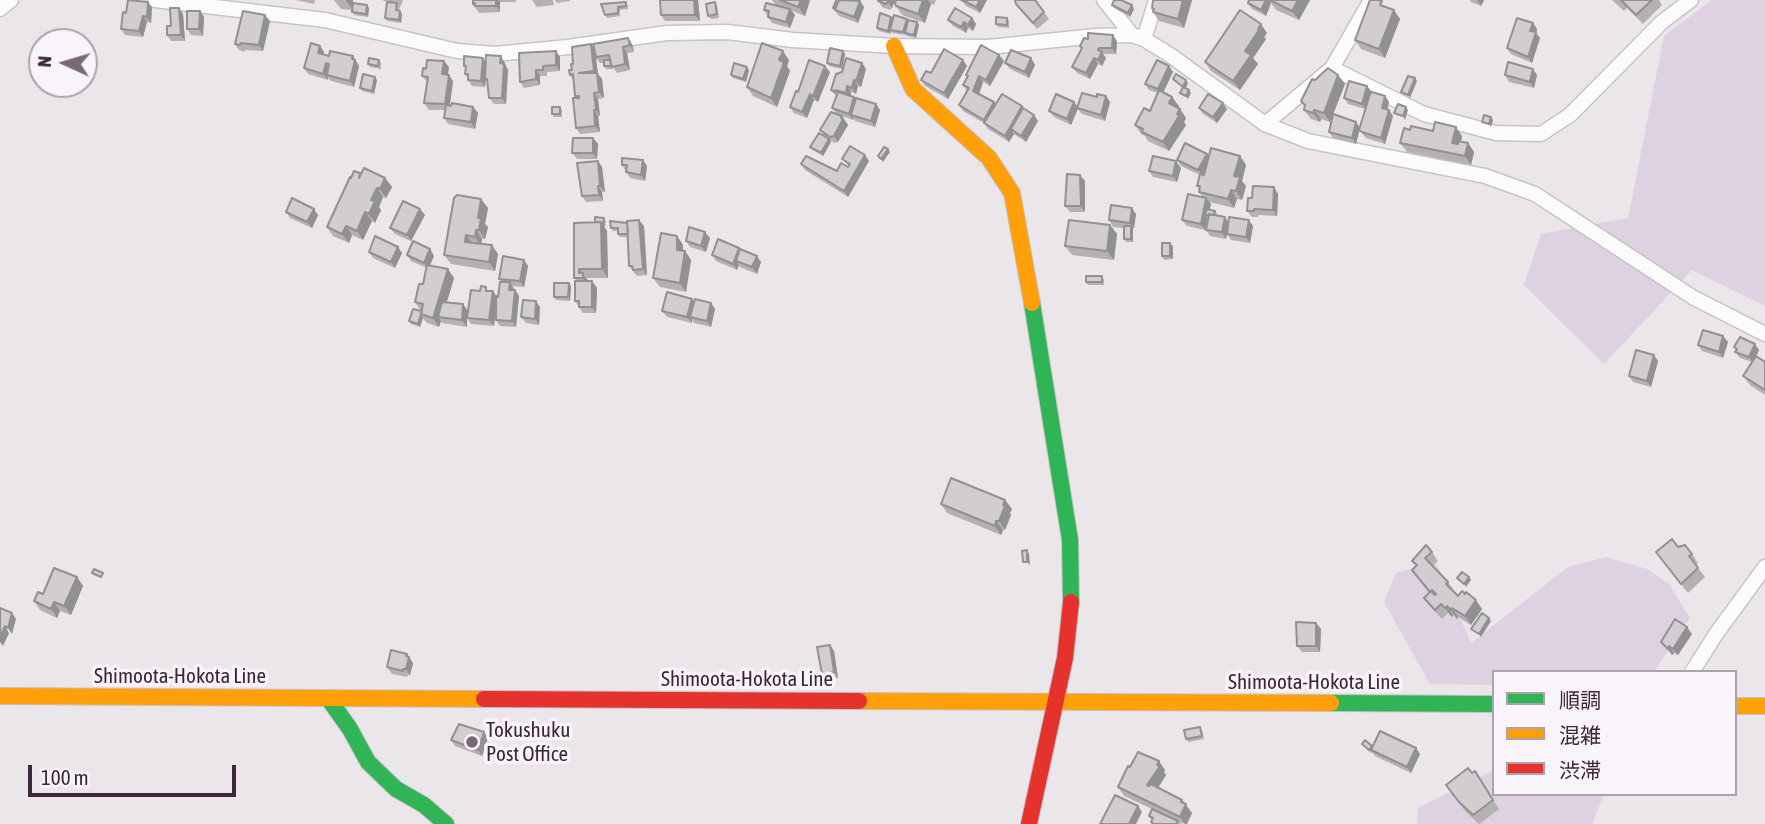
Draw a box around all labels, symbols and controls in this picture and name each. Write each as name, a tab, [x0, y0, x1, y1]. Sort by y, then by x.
north arrow	[28, 28, 98, 98]
text: N	[33, 55, 55, 68]
street label: Shimoota-Hokota Line	[94, 663, 266, 689]
street label: Shimoota-Hokota Line	[661, 666, 833, 692]
street label: Shimoota-Hokota Line	[1228, 669, 1400, 695]
legend	[1492, 670, 1737, 796]
text: 順調	[1559, 688, 1601, 712]
place label: Tokushuku Post Office	[486, 717, 570, 767]
text: 混雑	[1559, 723, 1601, 747]
marker: Tokushuku Post Office	[464, 734, 480, 750]
scale bar	[32, 750, 240, 794]
text: 渋滞	[1559, 758, 1601, 782]
text: 100 m	[41, 765, 89, 789]

